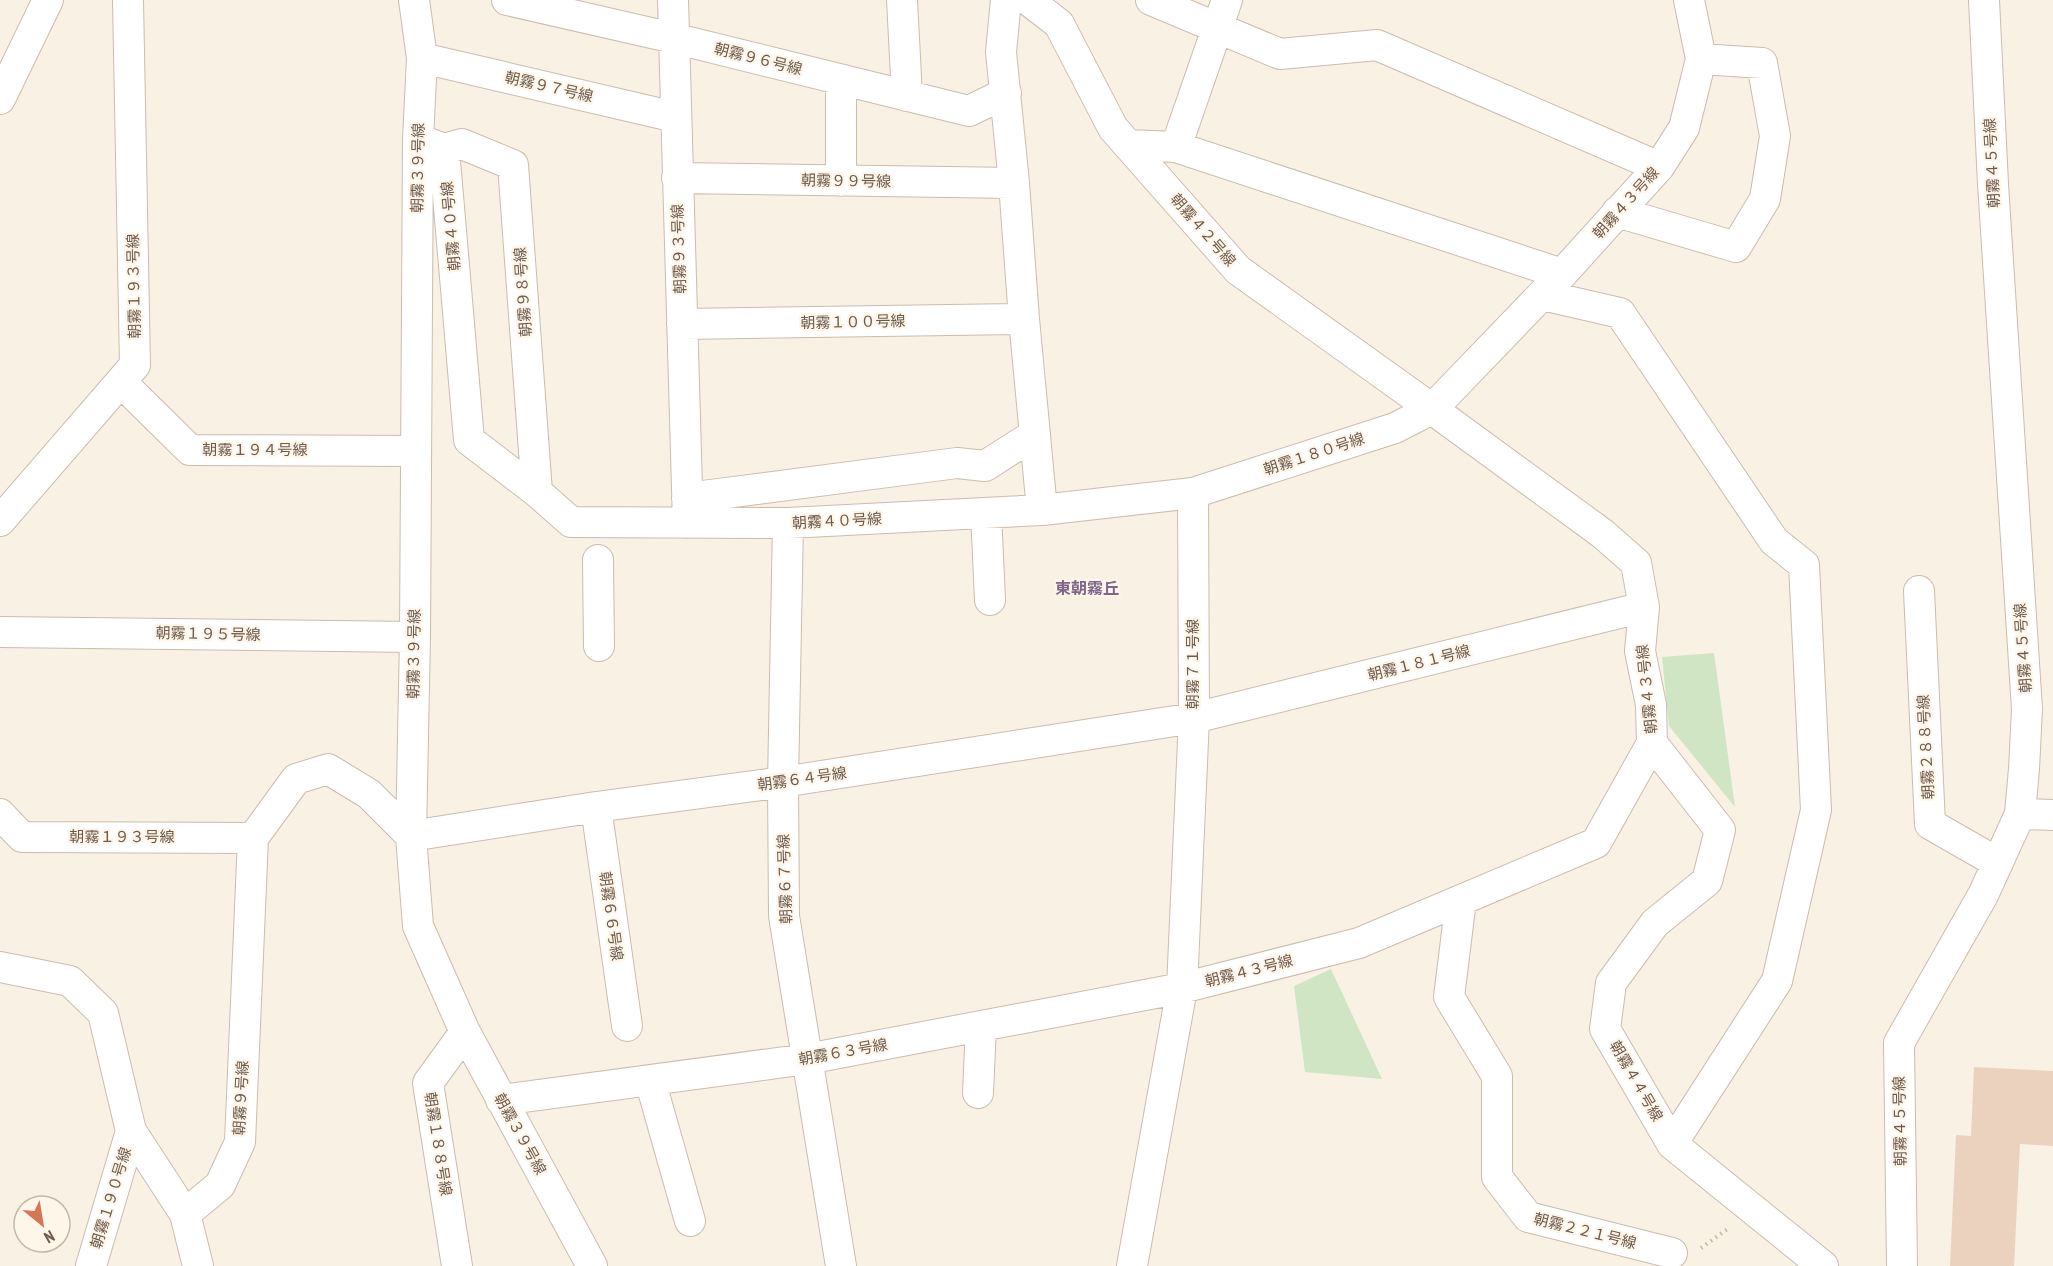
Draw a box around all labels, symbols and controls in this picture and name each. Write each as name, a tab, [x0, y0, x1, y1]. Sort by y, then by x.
street label: 朝霧９６号線	[712, 38, 804, 79]
street label: 朝霧９７号線	[503, 67, 595, 106]
street label: 朝霧４５号線	[1980, 118, 2003, 208]
street label: 朝霧３９号線	[407, 123, 428, 213]
street label: 朝霧４３号線	[1588, 163, 1663, 242]
street label: 朝霧９９号線	[801, 170, 891, 191]
street label: 朝霧４０号線	[437, 180, 464, 272]
street label: 朝霧４２号線	[1167, 189, 1240, 270]
street label: 朝霧９３号線	[667, 204, 690, 294]
street label: 朝霧１９３号線	[123, 233, 144, 339]
street label: 朝霧９８号線	[510, 246, 535, 338]
street label: 朝霧１００号線	[800, 311, 906, 332]
street label: 朝霧１８０号線	[1261, 428, 1367, 479]
street label: 朝霧１９４号線	[202, 440, 308, 459]
street label: 朝霧４０号線	[792, 509, 882, 532]
district label: 東朝霧丘	[1055, 578, 1119, 598]
street label: 朝霧４５号線	[2010, 602, 2035, 694]
street label: 朝霧３９号線	[403, 609, 424, 699]
street label: 朝霧７１号線	[1183, 619, 1202, 709]
street label: 朝霧１９５号線	[155, 623, 261, 644]
street label: 朝霧１８１号線	[1366, 641, 1472, 684]
street label: 朝霧４３号線	[1632, 643, 1661, 735]
street label: 朝霧２８８号線	[1913, 694, 1938, 800]
street label: 朝霧６４号線	[756, 763, 848, 794]
street label: 朝霧１９３号線	[69, 827, 175, 846]
street label: 朝霧６７号線	[773, 834, 796, 924]
street label: 朝霧６６号線	[596, 870, 627, 962]
street label: 朝霧４３号線	[1203, 950, 1295, 991]
street label: 朝霧６３号線	[797, 1034, 889, 1069]
street label: 朝霧４４号線	[1606, 1037, 1667, 1124]
street label: 朝霧９号線	[229, 1060, 252, 1136]
street label: 朝霧４５号線	[1889, 1076, 1910, 1166]
street label: 朝霧３９号線	[490, 1090, 551, 1178]
street label: 朝霧１８８号線	[421, 1091, 456, 1197]
street label: 朝霧１９０号線	[86, 1145, 135, 1251]
north arrow	[12, 1194, 72, 1254]
street label: 朝霧２２１号線	[1532, 1209, 1638, 1252]
text: N	[41, 1226, 58, 1248]

